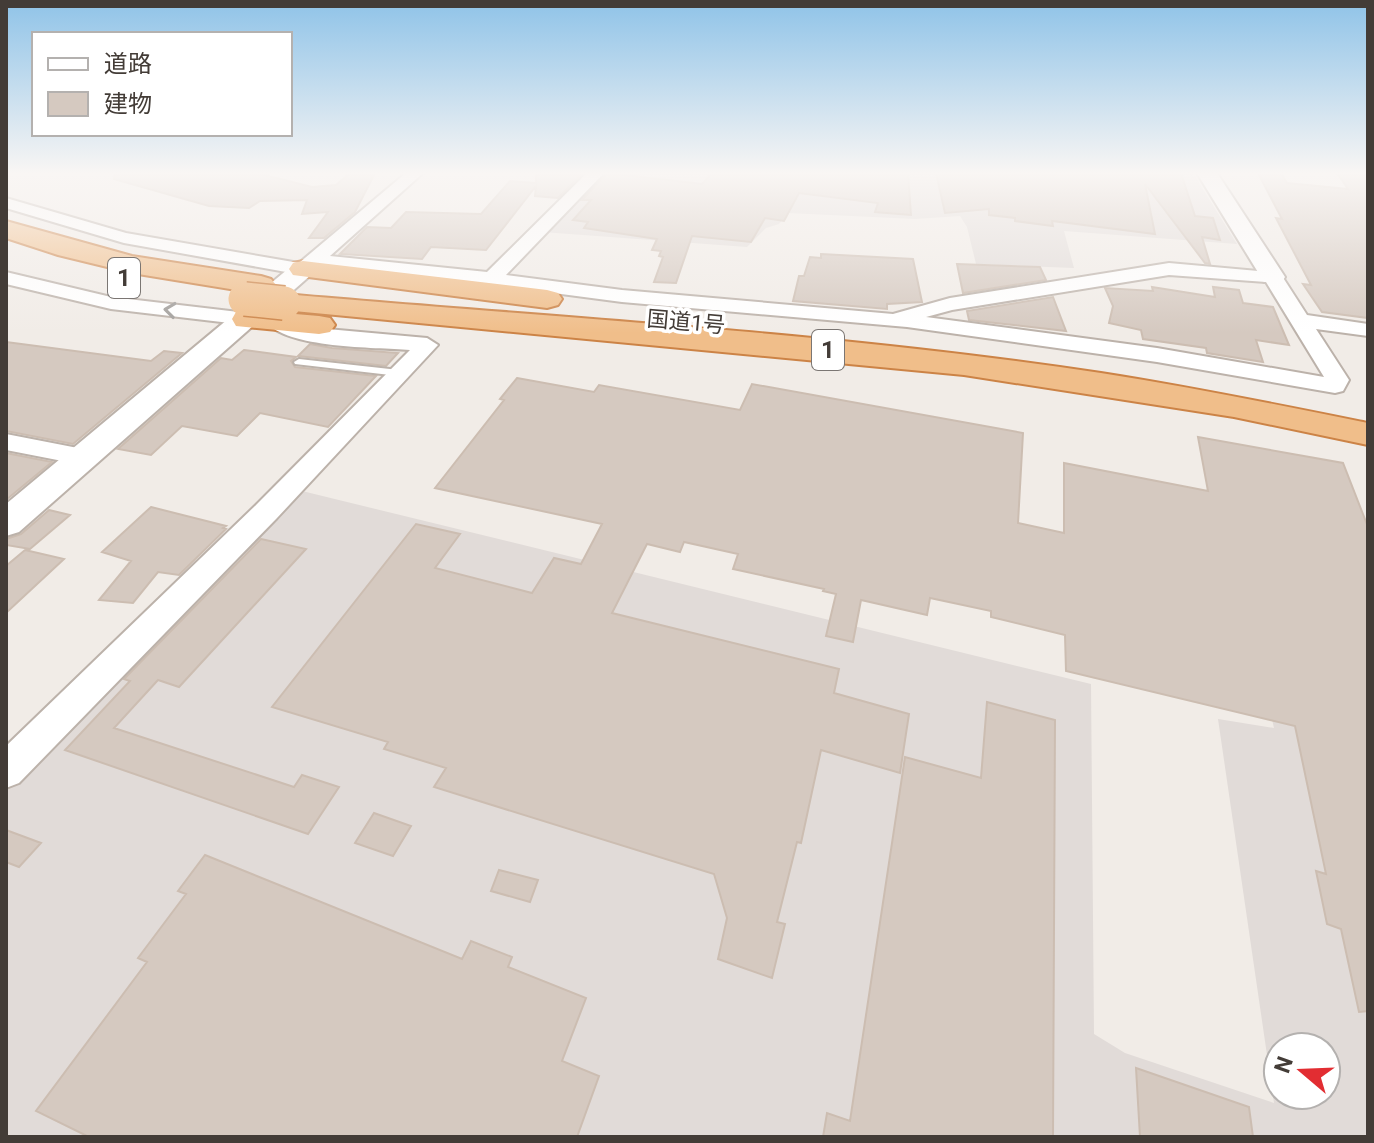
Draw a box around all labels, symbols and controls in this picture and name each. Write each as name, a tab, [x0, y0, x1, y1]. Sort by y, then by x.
legend	[32, 32, 292, 136]
text: 道路	[104, 50, 152, 78]
text: 建物	[104, 90, 152, 118]
road number: 1	[108, 258, 140, 298]
one-way arrow	[163, 302, 177, 319]
street label: 国道1号	[646, 306, 726, 338]
road number: 1	[812, 330, 844, 370]
north arrow	[1262, 1031, 1342, 1111]
text: N	[1269, 1053, 1298, 1076]

